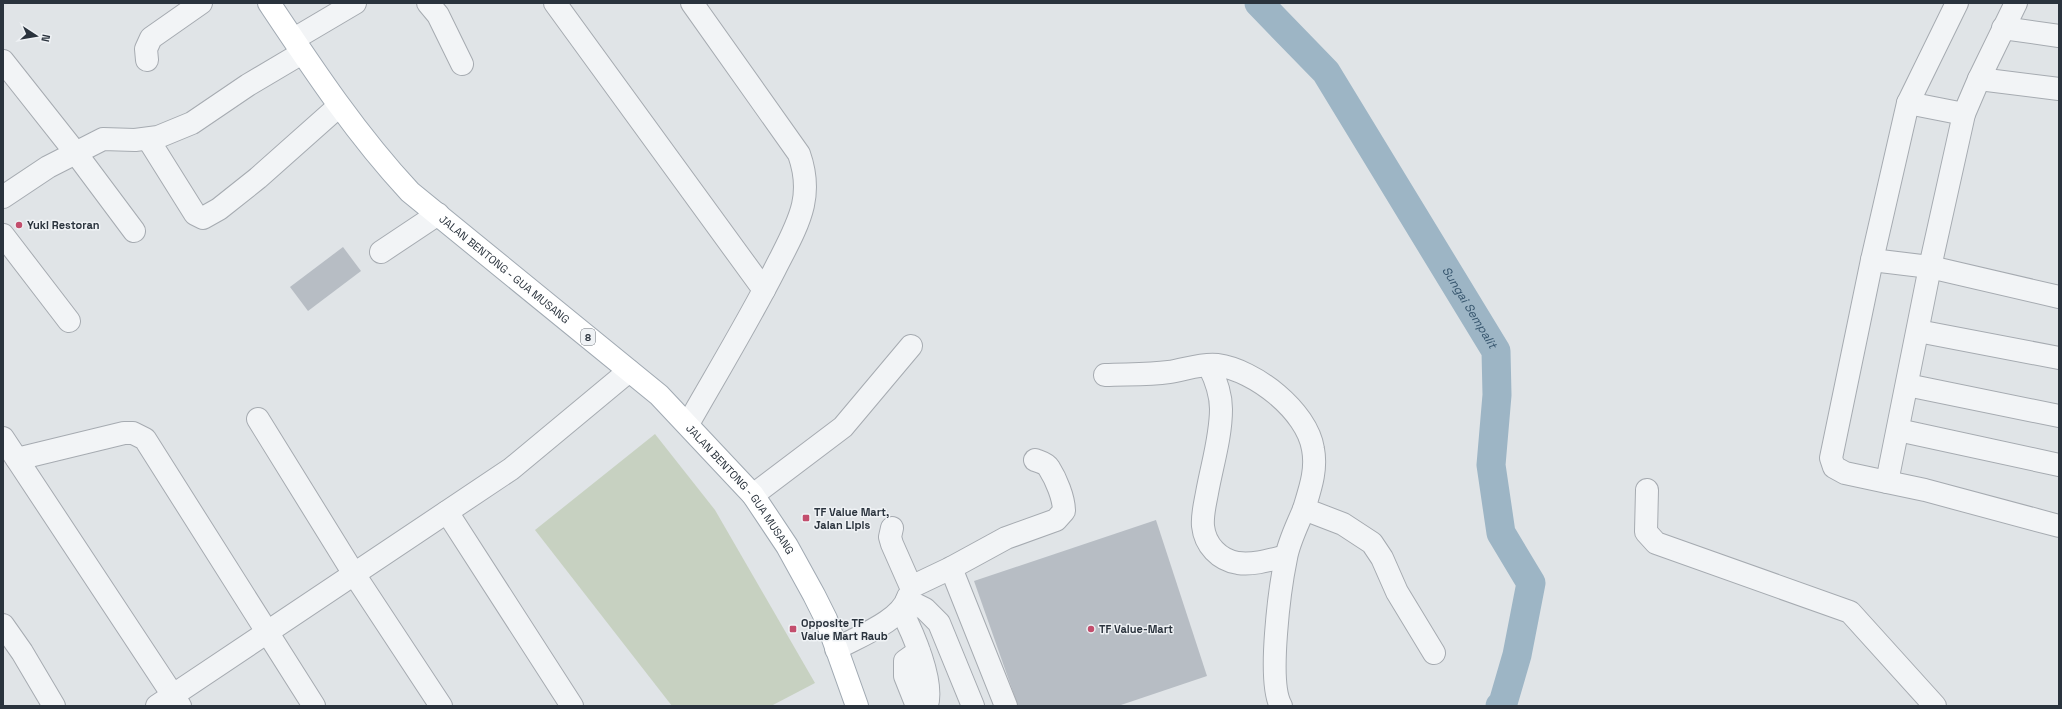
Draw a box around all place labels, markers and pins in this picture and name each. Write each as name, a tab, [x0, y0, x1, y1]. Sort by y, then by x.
place label: Yuki Restoran	[27, 218, 100, 232]
marker: Yuki Restoran	[14, 220, 24, 230]
place label: TF Value Mart, Jalan Lipis	[814, 505, 889, 532]
marker: TF Value Mart, Jalan Lipis	[801, 513, 811, 523]
place label: Opposite TF Value Mart Raub	[801, 616, 888, 643]
place label: TF Value-Mart	[1099, 622, 1173, 636]
marker: Opposite TF Value Mart Raub	[788, 624, 798, 634]
marker: TF Value-Mart	[1086, 624, 1096, 634]

